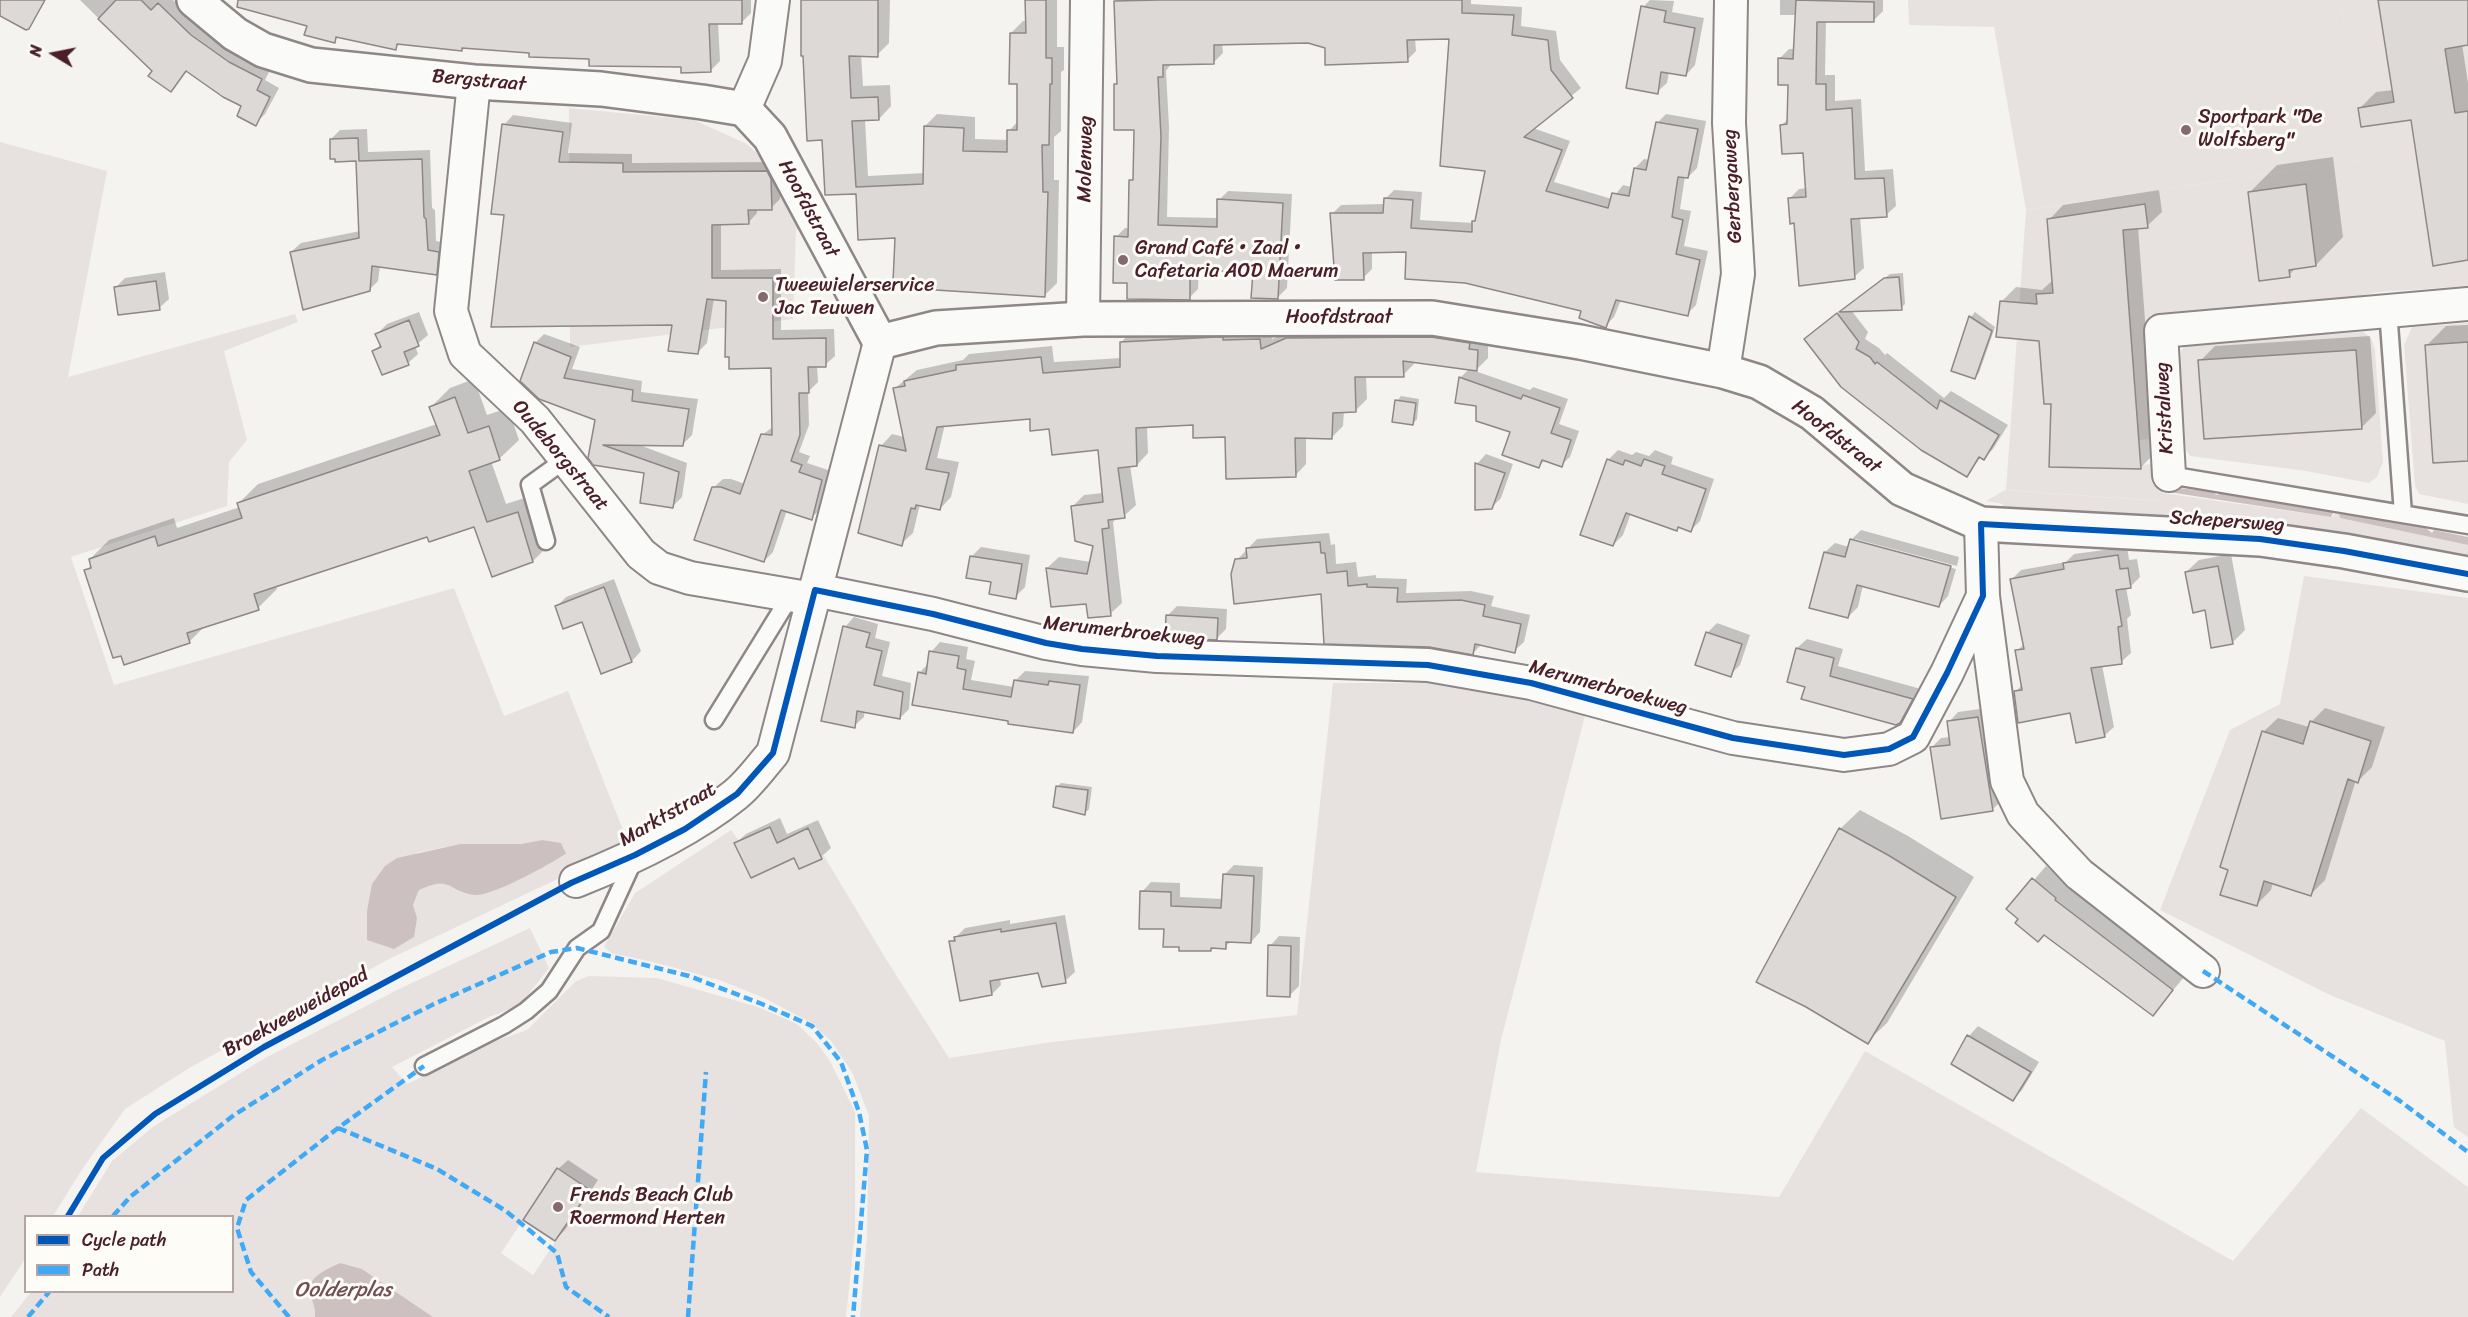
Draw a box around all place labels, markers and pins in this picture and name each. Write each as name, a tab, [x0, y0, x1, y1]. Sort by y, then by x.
place label: Sportpark "De Wolfsberg"	[2198, 106, 2323, 153]
marker: Sportpark "De Wolfsberg"	[2179, 123, 2193, 137]
place label: Grand Café • Zaal • Cafetaria AOD Maerum	[1135, 237, 1339, 284]
marker: Grand Café • Zaal • Cafetaria AOD Maerum	[1116, 253, 1130, 267]
place label: Tweewielerservice Jac Teuwen	[775, 274, 935, 321]
marker: Tweewielerservice Jac Teuwen	[756, 290, 770, 304]
place label: Frends Beach Club Roermond Herten	[570, 1184, 733, 1231]
marker: Frends Beach Club Roermond Herten	[551, 1200, 565, 1214]

